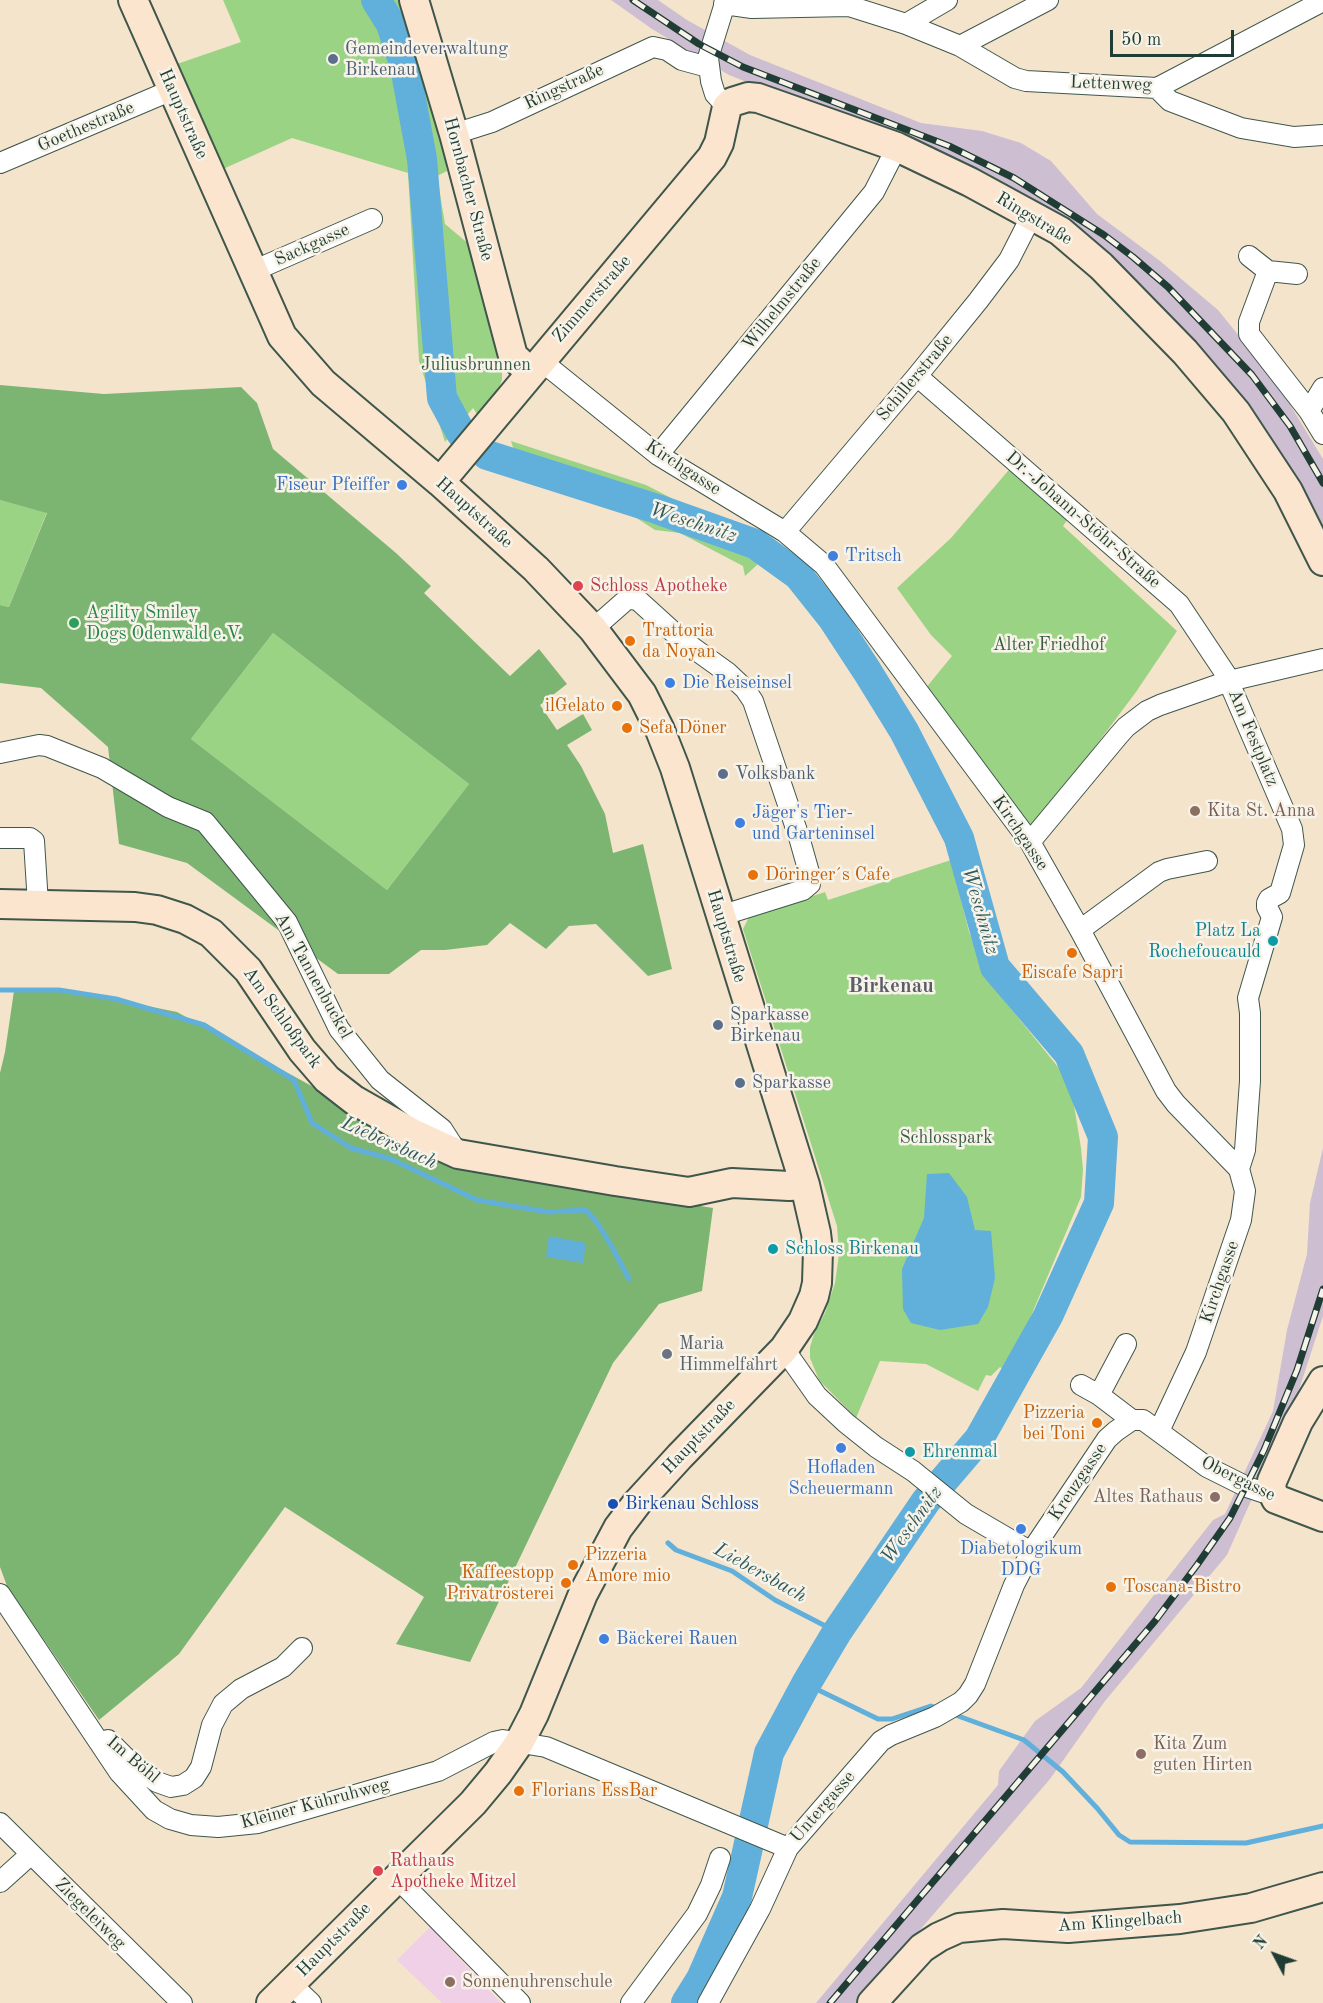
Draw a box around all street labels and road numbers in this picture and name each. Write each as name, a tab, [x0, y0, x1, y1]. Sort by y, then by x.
street label: Ringstraße	[521, 59, 607, 115]
street label: Hauptstraße	[154, 66, 212, 162]
street label: Lettenweg	[1070, 72, 1152, 96]
street label: Goethestraße	[35, 97, 137, 157]
street label: Hornbacher Straße	[438, 115, 498, 263]
street label: Ringstraße	[992, 188, 1076, 250]
street label: Sackgasse	[271, 219, 353, 271]
street label: Zimmerstraße	[548, 251, 636, 347]
street label: Wilhelmstraße	[738, 253, 826, 355]
street label: Schillerstraße	[872, 330, 958, 426]
street label: Kirchgasse	[641, 436, 725, 500]
street label: Dr.-Johann-Stöhr-Straße	[1001, 447, 1165, 593]
street label: Hauptstraße	[431, 473, 517, 553]
street label: Am Festplatz	[1223, 686, 1283, 790]
street label: Kirchgasse	[987, 791, 1053, 875]
street label: Hauptstraße	[702, 887, 750, 985]
street label: Am Tannenbuckel	[269, 909, 357, 1043]
street label: Am Schloßpark	[238, 963, 326, 1073]
street label: Kirchgasse	[1196, 1238, 1244, 1326]
street label: Hauptstraße	[658, 1395, 740, 1479]
street label: Kreuzgasse	[1044, 1439, 1112, 1525]
street label: Obergasse	[1197, 1452, 1279, 1506]
street label: Im Böhl	[102, 1732, 164, 1788]
street label: Untergasse	[786, 1767, 860, 1847]
street label: Kleiner Kühruhweg	[238, 1774, 392, 1834]
street label: Ziegeleiweg	[50, 1874, 130, 1954]
street label: Hauptstraße	[292, 1898, 376, 1982]
street label: Am Klingelbach	[1057, 1907, 1183, 1937]

